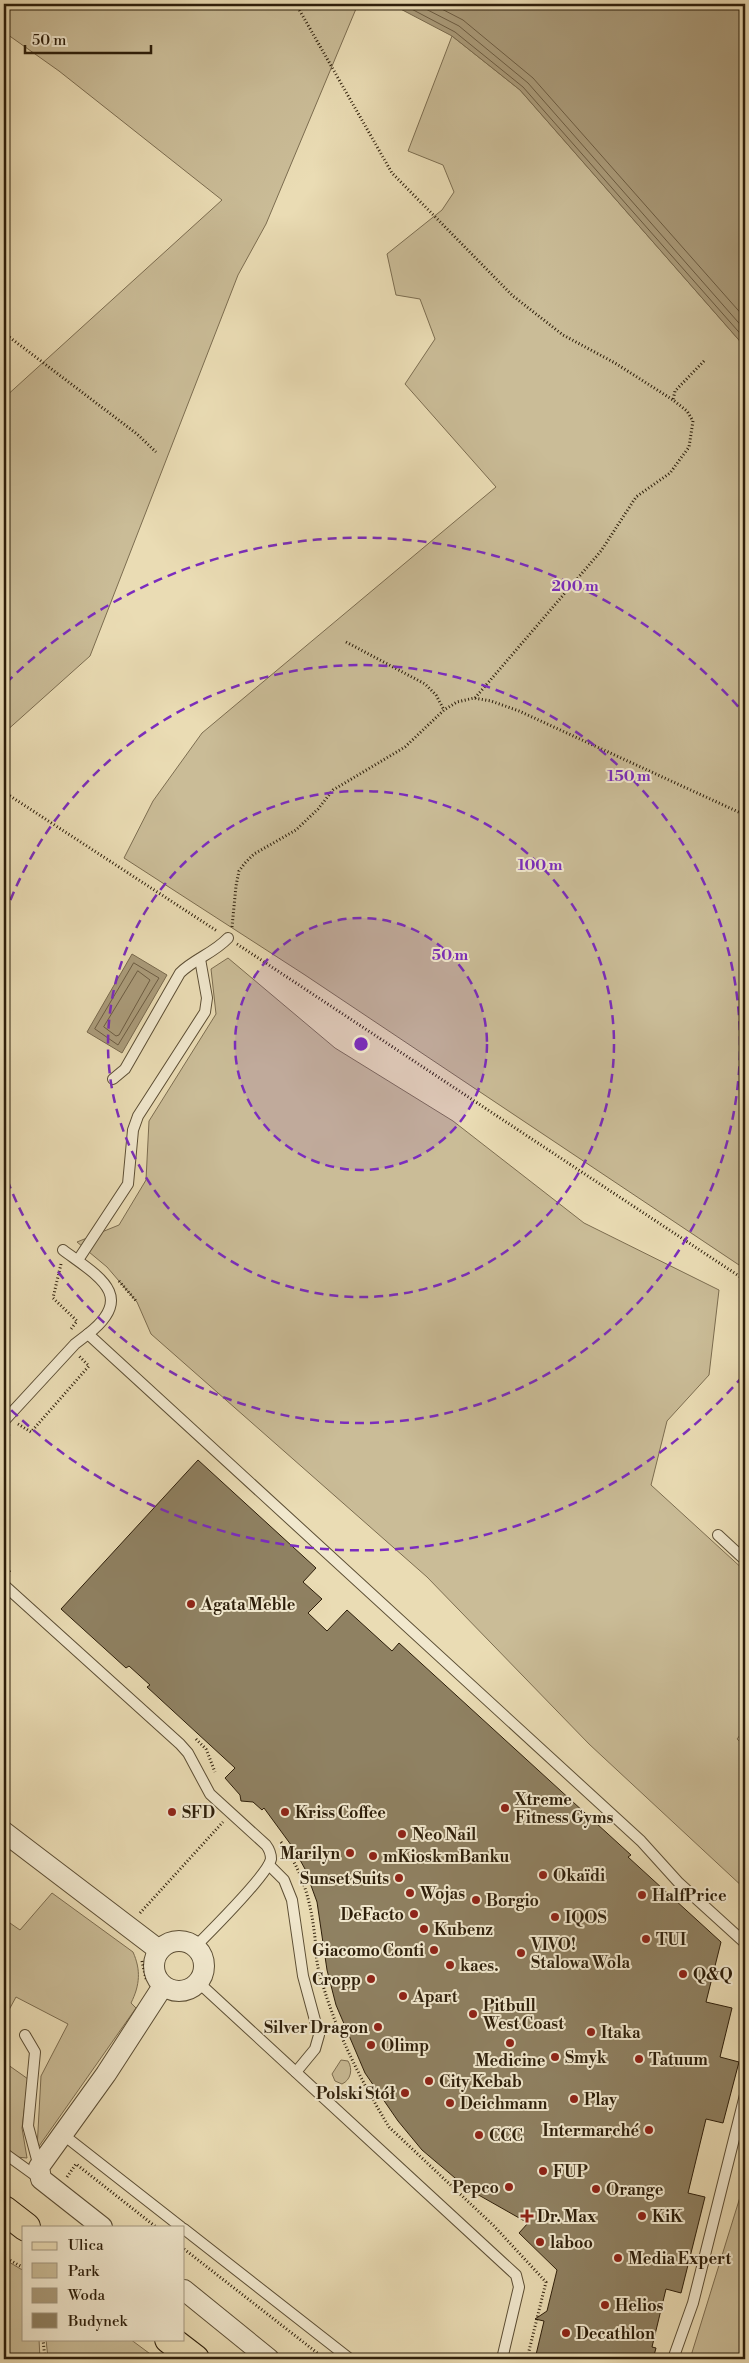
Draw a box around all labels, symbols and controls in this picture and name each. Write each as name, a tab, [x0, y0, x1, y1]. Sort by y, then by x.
scale bar	[25, 22, 151, 54]
text: 50 m	[32, 31, 66, 50]
text: 200 m	[551, 577, 599, 596]
text: 150 m	[607, 767, 651, 786]
text: 100 m	[518, 856, 563, 875]
text: 50 m	[432, 946, 468, 965]
centre of rings	[352, 1035, 370, 1053]
place label: Agata Meble	[200, 1595, 296, 1615]
marker: Agata Meble	[185, 1598, 197, 1610]
place label: Xtreme Fitness Gyms	[514, 1790, 613, 1828]
marker: Xtreme Fitness Gyms	[499, 1802, 511, 1814]
place label: SFD	[182, 1803, 215, 1823]
place label: Kriss Coffee	[295, 1803, 386, 1823]
marker: SFD	[166, 1806, 178, 1818]
marker: Kriss Coffee	[279, 1806, 291, 1818]
place label: Neo Nail	[412, 1825, 477, 1845]
marker: Neo Nail	[396, 1828, 408, 1840]
place label: Marilyn	[280, 1844, 340, 1864]
marker: Marilyn	[344, 1847, 356, 1859]
place label: mKiosk mBanku	[383, 1847, 510, 1867]
marker: mKiosk mBanku	[367, 1850, 379, 1862]
place label: Okaïdi	[553, 1866, 605, 1886]
place label: Sunset Suits	[300, 1869, 389, 1889]
marker: Okaïdi	[537, 1869, 549, 1881]
marker: Sunset Suits	[393, 1872, 405, 1884]
place label: Wojas	[419, 1884, 465, 1904]
place label: HalfPrice	[652, 1886, 727, 1906]
marker: Wojas	[404, 1887, 416, 1899]
marker: HalfPrice	[636, 1889, 648, 1901]
place label: Borgio	[486, 1891, 539, 1911]
marker: Borgio	[470, 1894, 482, 1906]
place label: DeFacto	[341, 1905, 404, 1925]
marker: DeFacto	[408, 1908, 420, 1920]
place label: IQOS	[565, 1908, 607, 1928]
marker: IQOS	[549, 1911, 561, 1923]
place label: Kubenz	[434, 1920, 493, 1940]
marker: Kubenz	[418, 1923, 430, 1935]
place label: TUI	[656, 1930, 686, 1950]
marker: TUI	[640, 1933, 652, 1945]
place label: VIVO! Stalowa Wola	[530, 1935, 630, 1973]
place label: Giacomo Conti	[312, 1941, 424, 1961]
marker: Giacomo Conti	[428, 1944, 440, 1956]
marker: VIVO! Stalowa Wola	[515, 1947, 527, 1959]
place label: kaes.	[460, 1956, 499, 1976]
marker: kaes.	[444, 1959, 456, 1971]
place label: Q&Q	[693, 1965, 733, 1985]
marker: Q&Q	[677, 1968, 689, 1980]
place label: Cropp	[312, 1970, 361, 1990]
marker: Cropp	[365, 1973, 377, 1985]
place label: Apart	[412, 1987, 458, 2007]
marker: Apart	[397, 1990, 409, 2002]
place label: Pitbull West Coast	[482, 1996, 564, 2034]
marker: Pitbull West Coast	[467, 2008, 479, 2020]
place label: Silver Dragon	[264, 2018, 368, 2038]
marker: Silver Dragon	[372, 2021, 384, 2033]
place label: Itaka	[601, 2023, 641, 2043]
marker: Itaka	[585, 2026, 597, 2038]
place label: Olimp	[381, 2036, 429, 2056]
marker: Medicine	[504, 2037, 516, 2049]
marker: Olimp	[365, 2039, 377, 2051]
place label: Smyk	[565, 2048, 608, 2068]
place label: Tatuum	[649, 2050, 708, 2070]
place label: Medicine	[475, 2051, 546, 2071]
marker: Smyk	[549, 2051, 561, 2063]
marker: Tatuum	[633, 2053, 645, 2065]
place label: City Kebab	[439, 2072, 522, 2092]
marker: City Kebab	[423, 2075, 435, 2087]
place label: Polski Stół	[316, 2084, 396, 2104]
marker: Polski Stół	[399, 2087, 411, 2099]
place label: Play	[584, 2090, 618, 2110]
marker: Play	[568, 2093, 580, 2105]
place label: Deichmann	[460, 2094, 548, 2114]
marker: Deichmann	[444, 2097, 456, 2109]
place label: Intermarché	[543, 2121, 639, 2141]
marker: Intermarché	[643, 2124, 655, 2136]
place label: CCC	[489, 2126, 523, 2146]
marker: CCC	[473, 2129, 485, 2141]
place label: FUP	[553, 2162, 589, 2182]
marker: FUP	[537, 2165, 549, 2177]
place label: Pepco	[452, 2178, 499, 2198]
place label: Orange	[606, 2180, 664, 2200]
marker: Pepco	[503, 2181, 515, 2193]
marker: Orange	[590, 2183, 602, 2195]
place label: Dr. Max	[537, 2207, 597, 2227]
place label: KiK	[652, 2207, 684, 2227]
marker: Dr. Max	[521, 2210, 533, 2222]
marker: KiK	[636, 2210, 648, 2222]
legend	[22, 2226, 185, 2340]
place label: laboo	[550, 2233, 593, 2253]
text: Ulica	[68, 2236, 104, 2255]
marker: laboo	[534, 2236, 546, 2248]
place label: Media Expert	[628, 2249, 731, 2269]
marker: Media Expert	[612, 2252, 624, 2264]
text: Park	[68, 2262, 100, 2281]
text: Woda	[67, 2286, 106, 2305]
place label: Helios	[615, 2296, 664, 2316]
marker: Helios	[599, 2299, 611, 2311]
text: Budynek	[67, 2312, 129, 2331]
place label: Decathlon	[576, 2324, 655, 2344]
marker: Decathlon	[560, 2327, 572, 2339]

